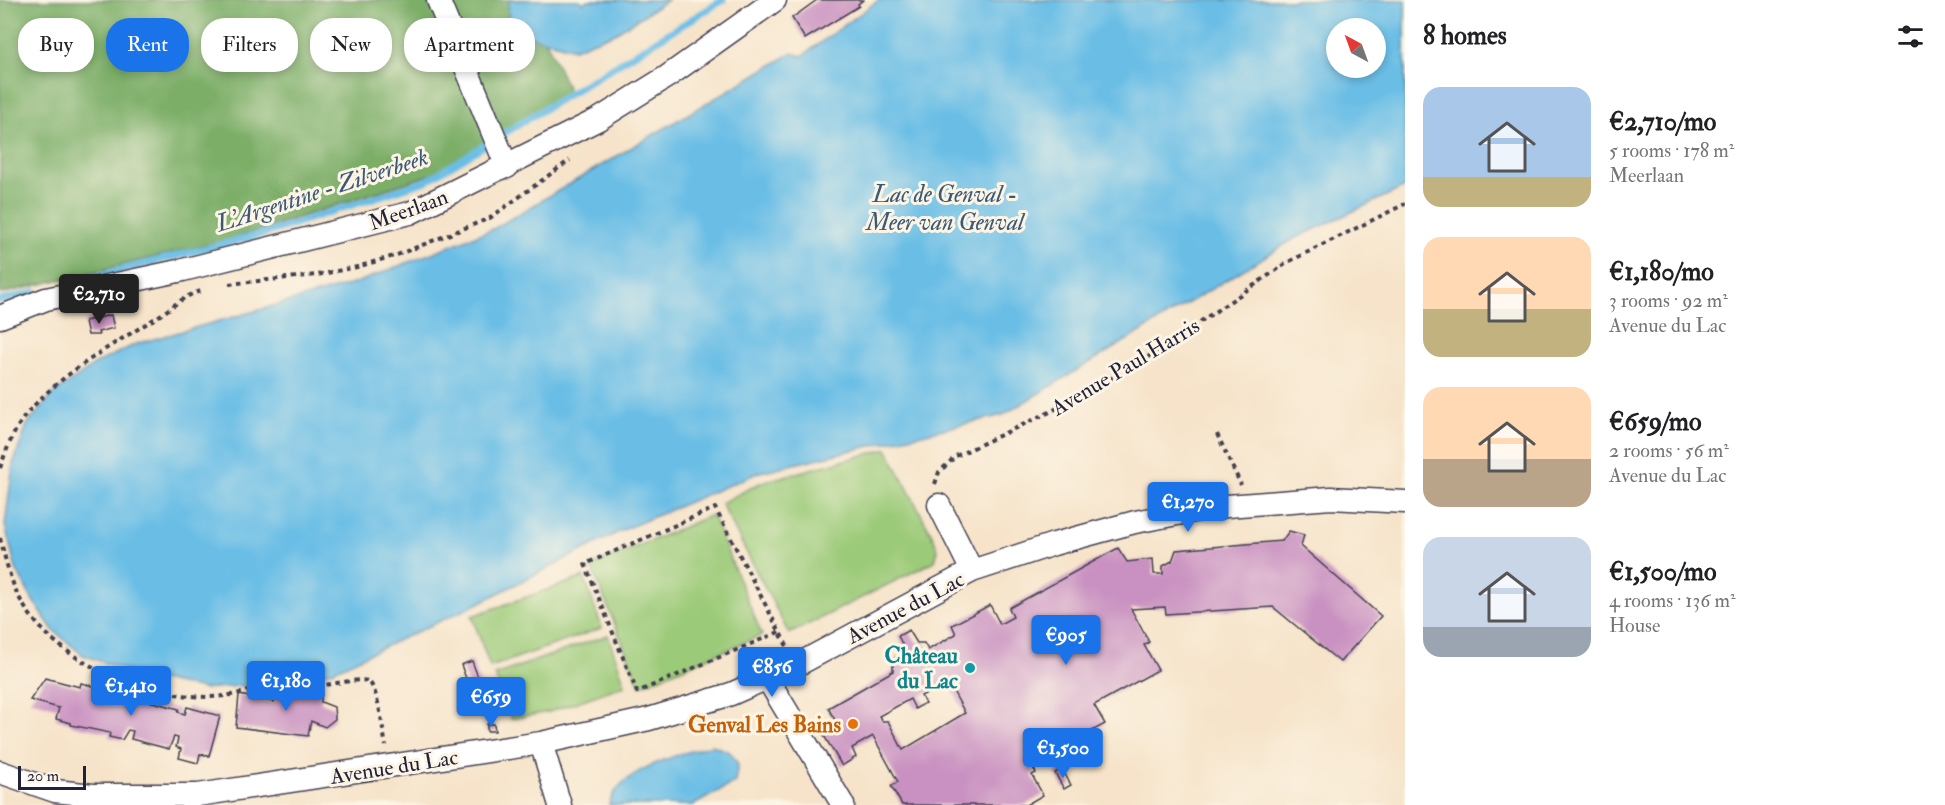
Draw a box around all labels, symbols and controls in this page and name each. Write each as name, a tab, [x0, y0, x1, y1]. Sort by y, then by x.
chip: Buy	[18, 18, 94, 72]
chip: Rent	[106, 18, 189, 72]
chip: Filters	[201, 18, 298, 72]
chip: New	[310, 18, 392, 72]
chip: Apartment	[404, 18, 535, 72]
north arrow	[1326, 18, 1386, 78]
map controls	[1326, 18, 1386, 78]
text: 8 homes	[1423, 20, 1507, 52]
icon: filters	[1894, 20, 1927, 53]
text: €2,710/mo	[1609, 106, 1716, 138]
icon: home	[1471, 111, 1543, 183]
text: 5 rooms · 178 m²	[1609, 138, 1734, 163]
water label: L'Argentine - Zilverbeek	[211, 141, 432, 240]
text: Meerlaan	[1609, 163, 1684, 188]
water label: Lac de Genval - Meer van Genval	[864, 179, 1026, 238]
street label: Meerlaan	[365, 183, 452, 237]
text: €1,180/mo	[1609, 256, 1714, 288]
icon: home	[1471, 261, 1543, 333]
pin: €2,710	[50, 274, 148, 325]
text: €2,710	[73, 281, 125, 306]
text: 3 rooms · 92 m²	[1609, 288, 1728, 313]
street label: Avenue Paul Harris	[1045, 312, 1205, 423]
text: Avenue du Lac	[1609, 313, 1726, 338]
text: €659/mo	[1609, 406, 1701, 438]
icon: home	[1471, 411, 1543, 483]
text: 2 rooms · 56 m²	[1609, 438, 1729, 463]
text: Avenue du Lac	[1609, 463, 1726, 488]
pin: €1,270	[1139, 482, 1237, 533]
text: €1,270	[1161, 489, 1215, 514]
text: €1,500/mo	[1609, 556, 1716, 588]
icon: home	[1471, 561, 1543, 633]
street label: Avenue du Lac	[841, 565, 969, 651]
text: 4 rooms · 136 m²	[1609, 588, 1736, 613]
text: House	[1609, 613, 1660, 638]
pin: €905	[1030, 615, 1102, 666]
text: €905	[1046, 622, 1087, 647]
place label: Château du Lac	[885, 642, 959, 695]
pin: €856	[736, 647, 808, 698]
text: €856	[752, 654, 792, 679]
pin: €1,180	[237, 661, 335, 712]
marker: Château du Lac	[963, 661, 977, 675]
pin: €1,410	[82, 666, 180, 717]
text: €1,180	[261, 668, 311, 693]
text: €1,410	[105, 673, 157, 698]
pin: €659	[455, 677, 527, 728]
text: €659	[471, 684, 511, 709]
place label: Genval Les Bains	[688, 711, 841, 739]
marker: Genval Les Bains	[846, 717, 860, 731]
pin: €1,500	[1014, 728, 1112, 779]
text: €1,500	[1037, 735, 1089, 760]
street label: Avenue du Lac	[327, 743, 460, 791]
scale bar	[18, 763, 86, 790]
text: 20 m	[27, 766, 59, 786]

